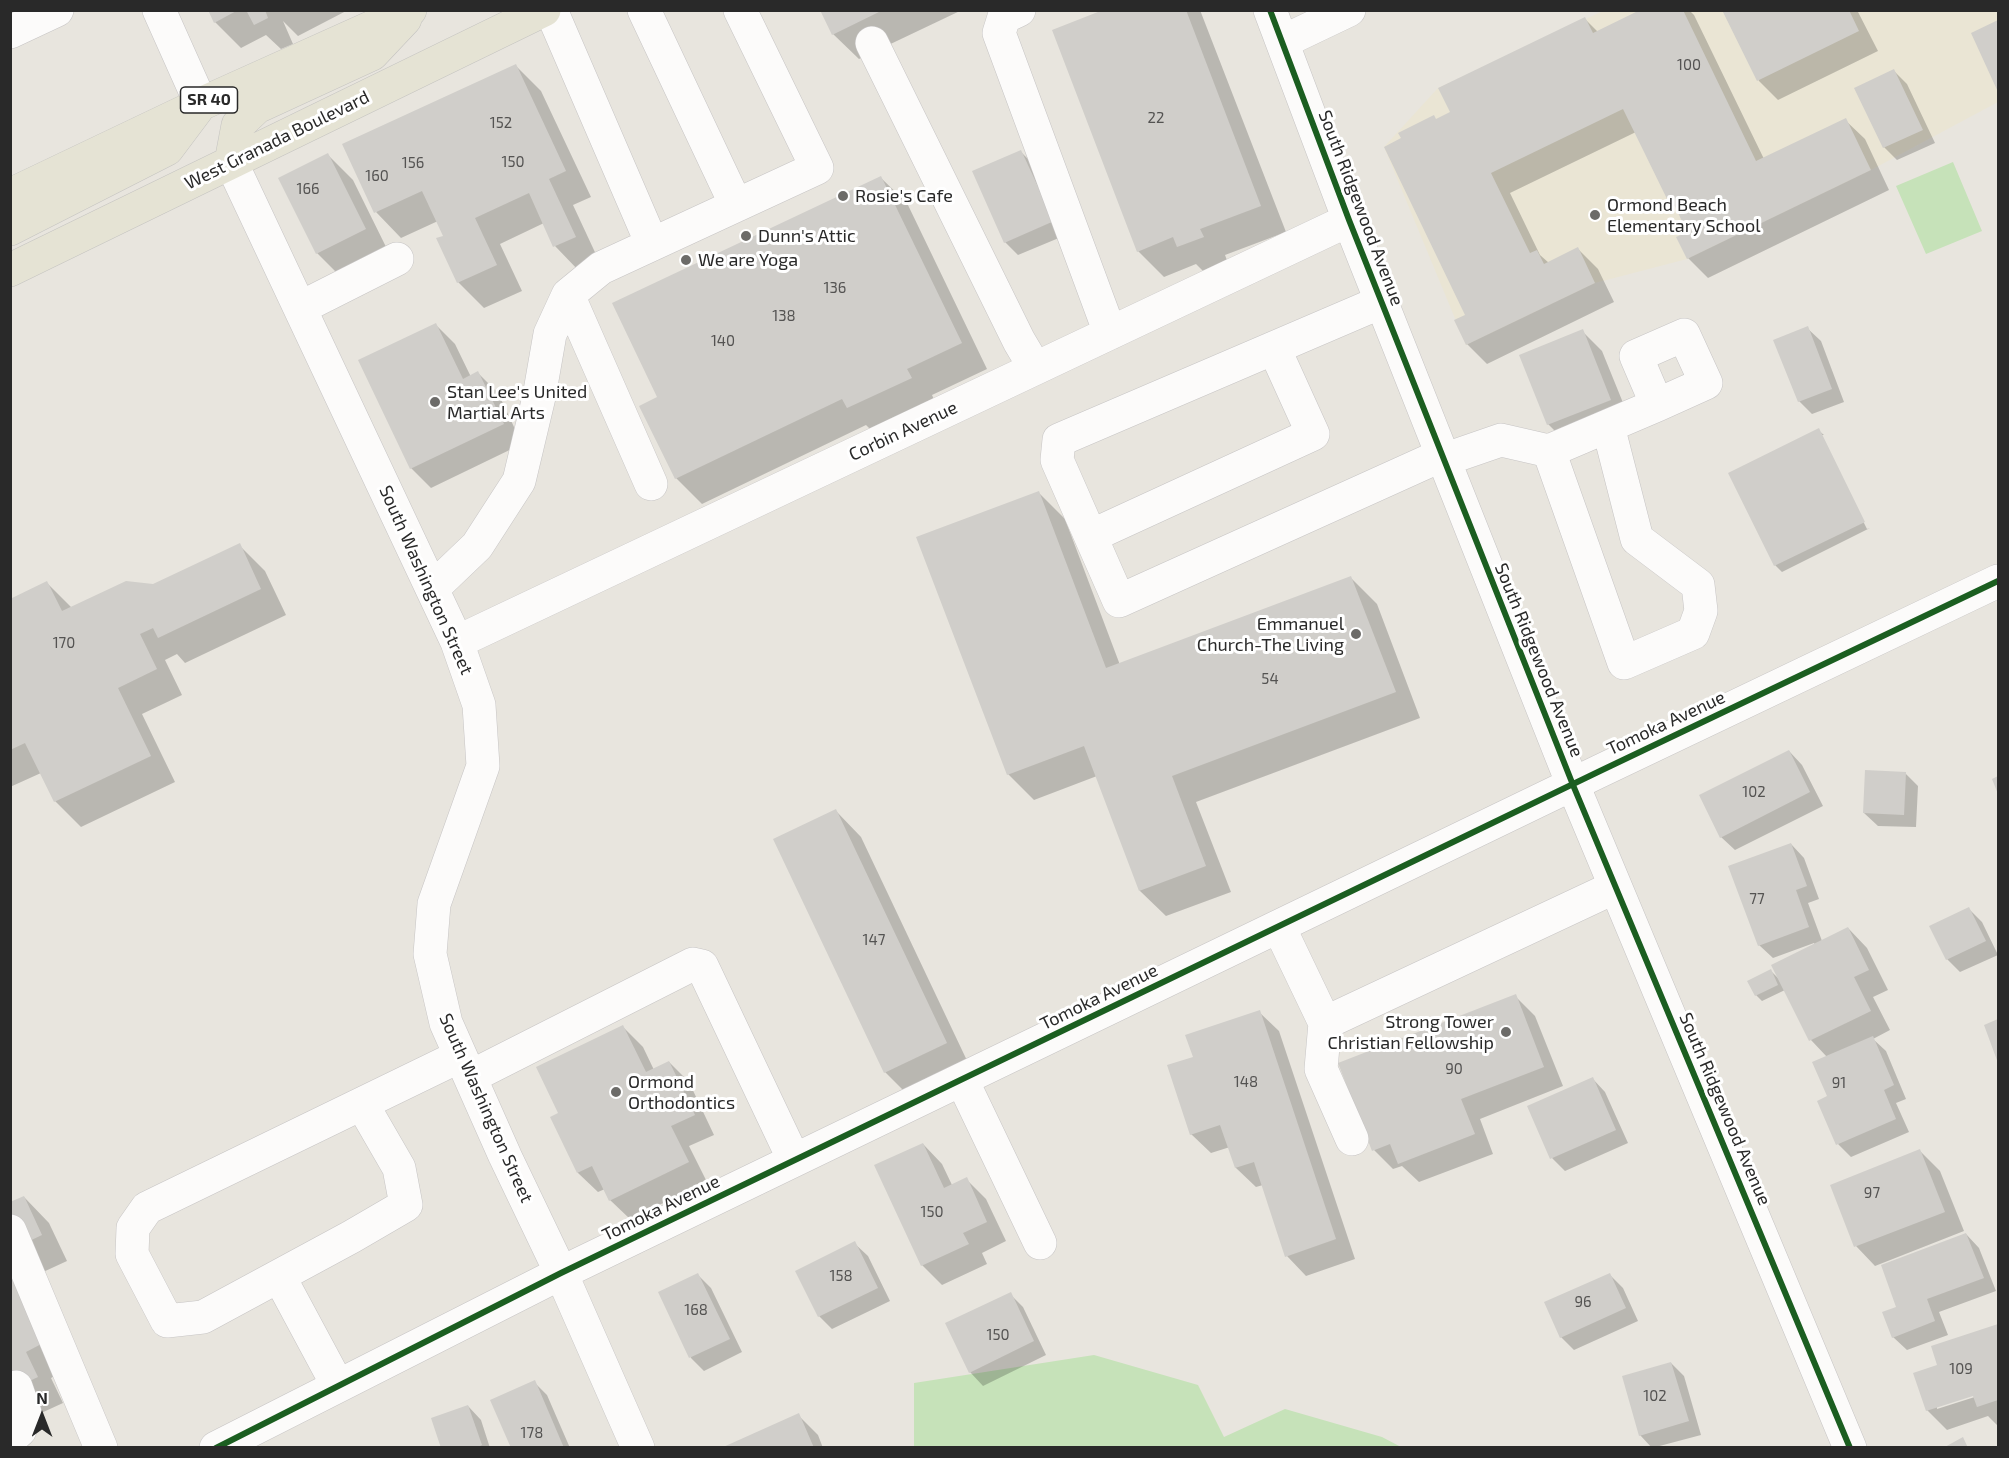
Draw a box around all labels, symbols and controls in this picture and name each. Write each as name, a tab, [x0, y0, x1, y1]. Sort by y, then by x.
house number: 100	[1677, 56, 1701, 74]
street label: West Granada Boulevard	[181, 86, 373, 194]
road number: SR 40	[180, 87, 238, 113]
street label: South Ridgewood Avenue	[1314, 107, 1408, 309]
house number: 22	[1148, 109, 1164, 127]
house number: 152	[490, 114, 512, 132]
house number: 150	[501, 153, 525, 171]
house number: 156	[402, 154, 424, 172]
house number: 160	[365, 167, 389, 185]
house number: 166	[296, 180, 320, 198]
place label: Rosie's Cafe	[855, 185, 953, 207]
marker: Rosie's Cafe	[836, 189, 850, 203]
place label: Ormond Beach Elementary School	[1607, 194, 1761, 236]
marker: Ormond Beach Elementary School	[1588, 208, 1602, 222]
place label: Dunn's Attic	[758, 225, 856, 247]
marker: Dunn's Attic	[739, 229, 753, 243]
place label: We are Yoga	[698, 249, 798, 271]
marker: We are Yoga	[679, 253, 693, 267]
house number: 136	[824, 279, 846, 297]
house number: 138	[772, 307, 796, 325]
house number: 140	[711, 332, 735, 350]
place label: Stan Lee's United Martial Arts	[447, 381, 587, 424]
marker: Stan Lee's United Martial Arts	[428, 395, 442, 409]
street label: Corbin Avenue	[845, 396, 961, 466]
street label: South Washington Street	[374, 482, 478, 678]
street label: South Ridgewood Avenue	[1490, 560, 1588, 760]
place label: Emmanuel Church-The Living	[1197, 613, 1344, 656]
marker: Emmanuel Church-The Living	[1349, 627, 1363, 641]
house number: 170	[53, 634, 75, 652]
house number: 54	[1261, 670, 1279, 688]
street label: Tomoka Avenue	[1603, 686, 1729, 760]
house number: 102	[1742, 783, 1766, 801]
house number: 77	[1749, 890, 1765, 908]
house number: 147	[863, 931, 885, 949]
street label: Tomoka Avenue	[1037, 959, 1161, 1035]
street label: South Ridgewood Avenue	[1675, 1009, 1775, 1209]
street label: South Washington Street	[434, 1010, 538, 1206]
place label: Strong Tower Christian Fellowship	[1328, 1011, 1494, 1054]
marker: Strong Tower Christian Fellowship	[1499, 1025, 1513, 1039]
house number: 90	[1445, 1060, 1463, 1078]
place label: Ormond Orthodontics	[628, 1071, 735, 1114]
house number: 148	[1234, 1073, 1258, 1091]
house number: 91	[1832, 1074, 1846, 1092]
marker: Ormond Orthodontics	[609, 1085, 623, 1099]
street label: Tomoka Avenue	[599, 1170, 723, 1246]
house number: 97	[1864, 1184, 1880, 1202]
house number: 150	[920, 1203, 944, 1221]
house number: 158	[829, 1267, 853, 1285]
house number: 96	[1574, 1293, 1592, 1311]
house number: 168	[684, 1301, 708, 1319]
house number: 150	[986, 1326, 1010, 1344]
house number: 109	[1949, 1360, 1973, 1378]
north arrow	[12, 1386, 72, 1446]
house number: 102	[1643, 1387, 1667, 1405]
text: N	[36, 1388, 48, 1407]
house number: 178	[521, 1424, 543, 1442]

